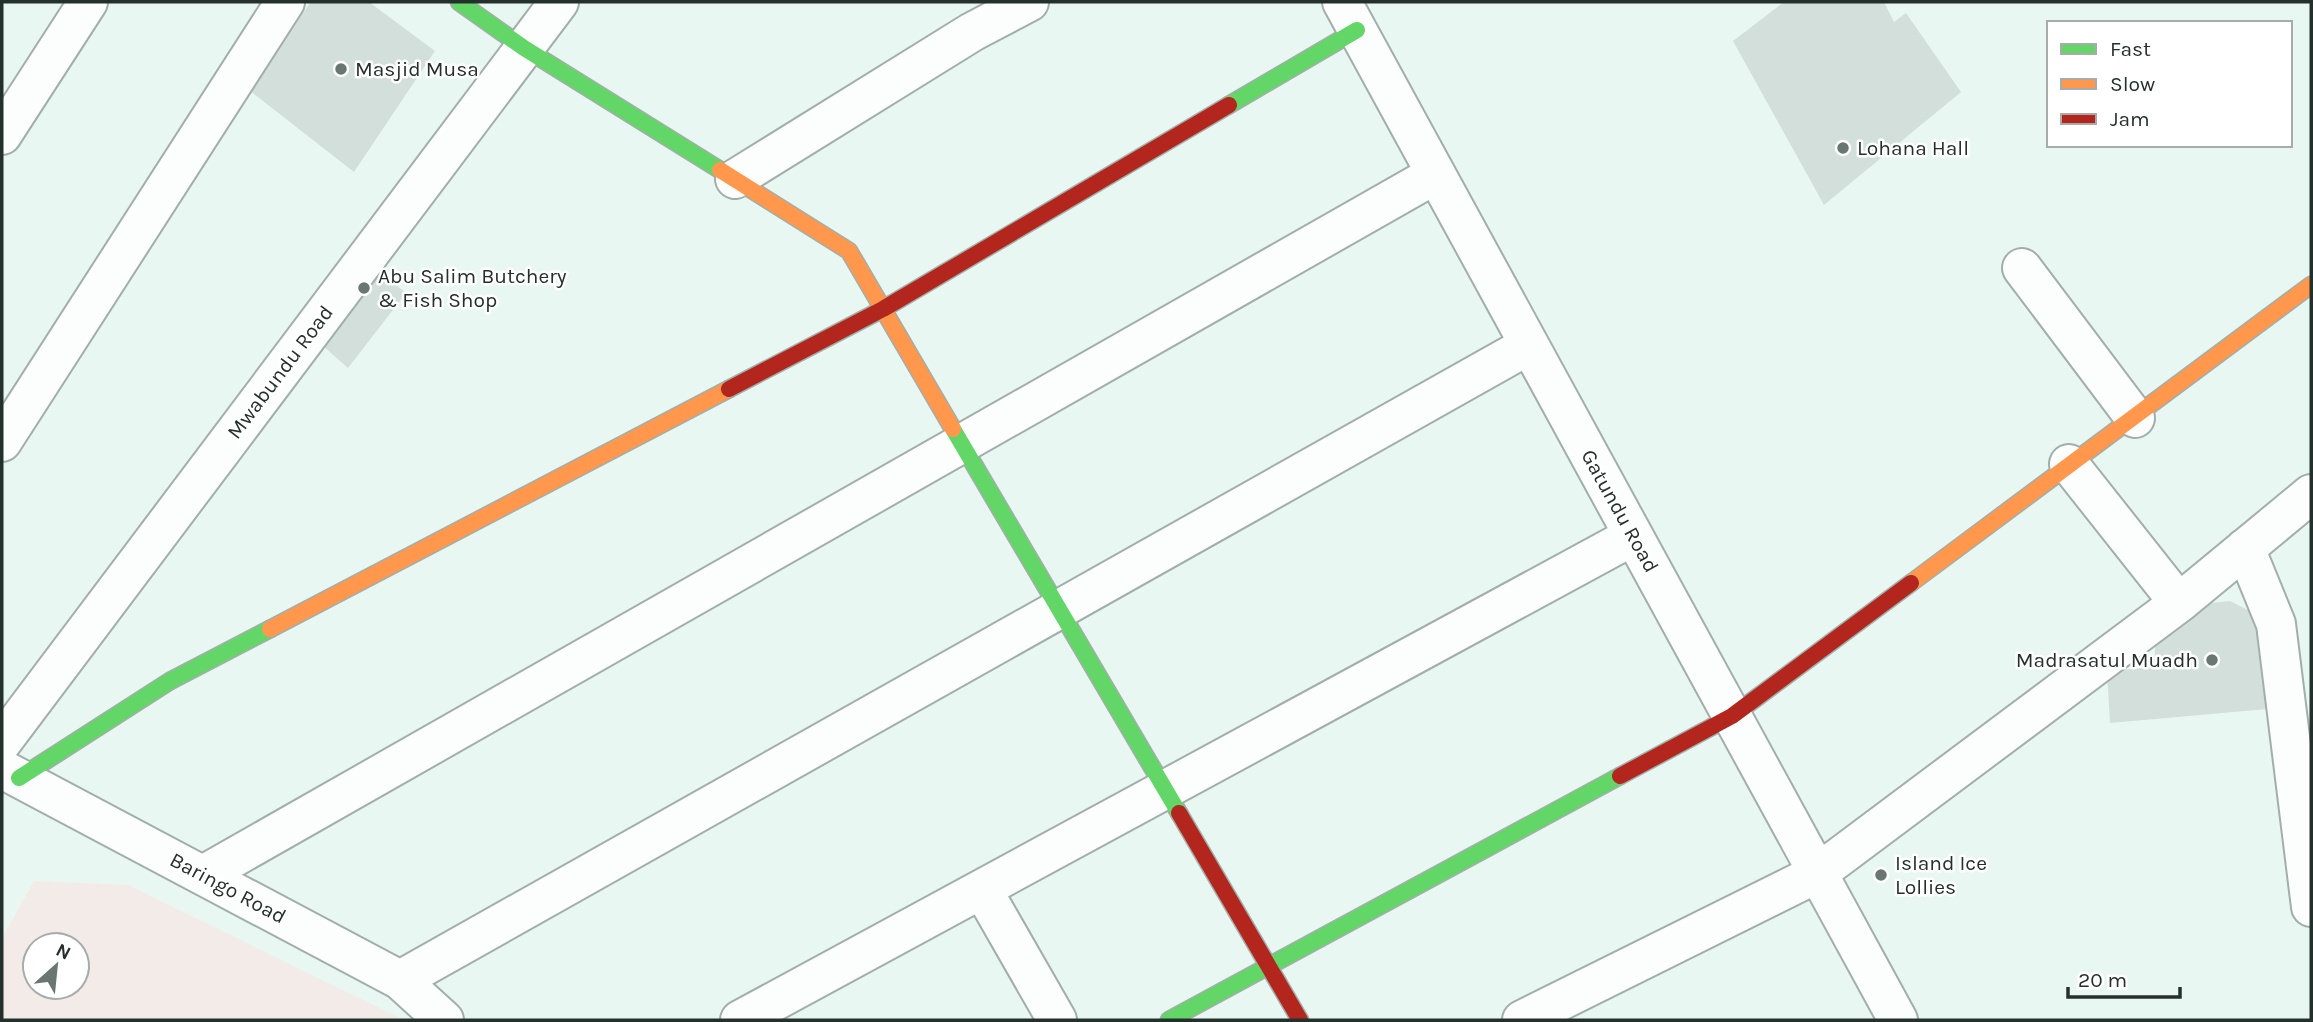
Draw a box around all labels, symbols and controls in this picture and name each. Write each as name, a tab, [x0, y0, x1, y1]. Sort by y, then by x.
legend	[2047, 21, 2292, 147]
text: Fast	[2110, 37, 2151, 61]
place label: Masjid Musa	[355, 57, 479, 81]
marker: Masjid Musa	[333, 61, 349, 77]
text: Slow	[2110, 72, 2155, 96]
text: Jam	[2110, 107, 2150, 131]
place label: Lohana Hall	[1857, 136, 1969, 160]
marker: Lohana Hall	[1835, 140, 1851, 156]
place label: Abu Salim Butchery & Fish Shop	[378, 264, 567, 312]
marker: Abu Salim Butchery & Fish Shop	[356, 280, 372, 296]
street label: Mwabundu Road	[222, 301, 338, 443]
street label: Gatundu Road	[1576, 445, 1664, 577]
place label: Madrasatul Muadh	[2016, 648, 2198, 672]
marker: Madrasatul Muadh	[2204, 652, 2220, 668]
street label: Baringo Road	[166, 847, 290, 929]
place label: Island Ice Lollies	[1895, 851, 1987, 899]
marker: Island Ice Lollies	[1873, 867, 1889, 883]
north arrow	[21, 931, 91, 1001]
text: N	[52, 939, 74, 965]
scale bar	[2068, 956, 2180, 1000]
text: 20 m	[2078, 968, 2127, 992]

